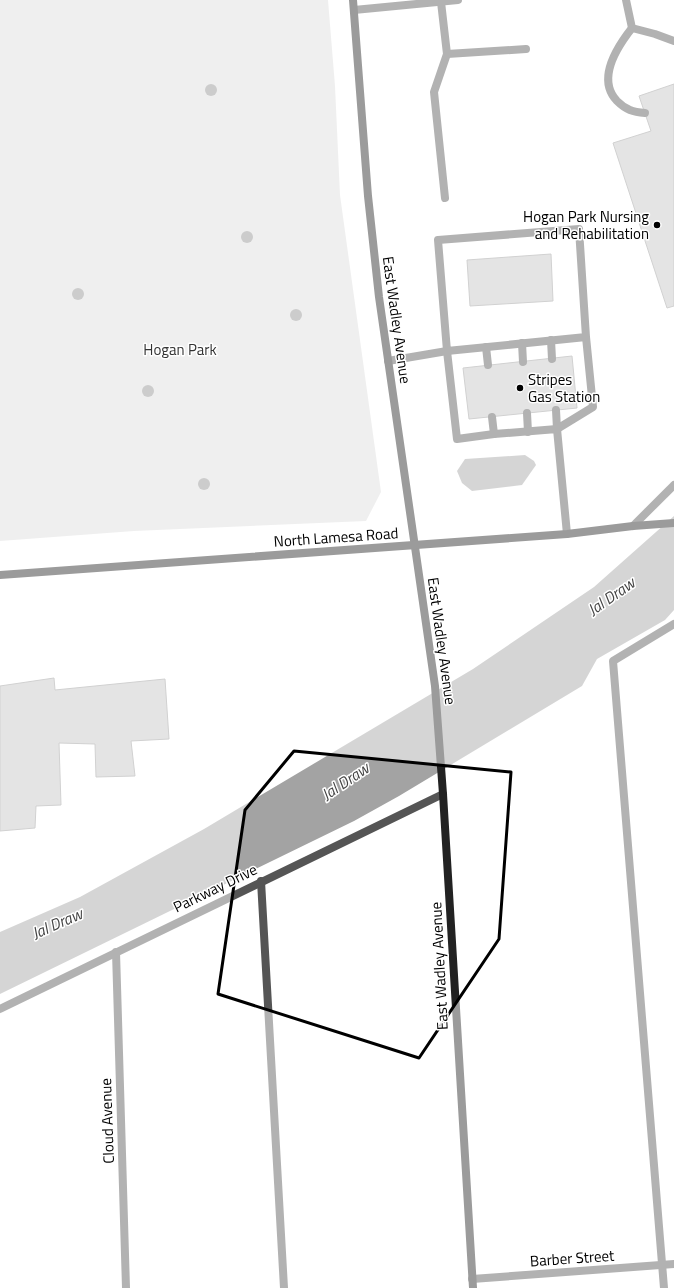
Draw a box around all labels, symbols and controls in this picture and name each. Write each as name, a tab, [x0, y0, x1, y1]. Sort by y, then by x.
place label: Hogan Park Nursing and Rehabilitation	[523, 205, 649, 245]
marker: Hogan Park Nursing and Rehabilitation	[652, 220, 662, 230]
street label: East Wadley Avenue	[377, 255, 417, 385]
park label: Hogan Park	[143, 338, 217, 361]
place label: Stripes Gas Station	[528, 368, 600, 408]
marker: Stripes Gas Station	[515, 383, 525, 393]
street label: North Lamesa Road	[273, 521, 399, 553]
water label: Jal Draw	[582, 570, 642, 621]
street label: East Wadley Avenue	[422, 576, 462, 706]
water label: Jal Draw	[316, 755, 376, 806]
street label: Parkway Drive	[169, 858, 261, 918]
water label: Jal Draw	[28, 900, 88, 945]
street label: East Wadley Avenue	[424, 901, 454, 1031]
street label: Cloud Avenue	[94, 1078, 120, 1164]
street label: Barber Street	[529, 1244, 616, 1272]

